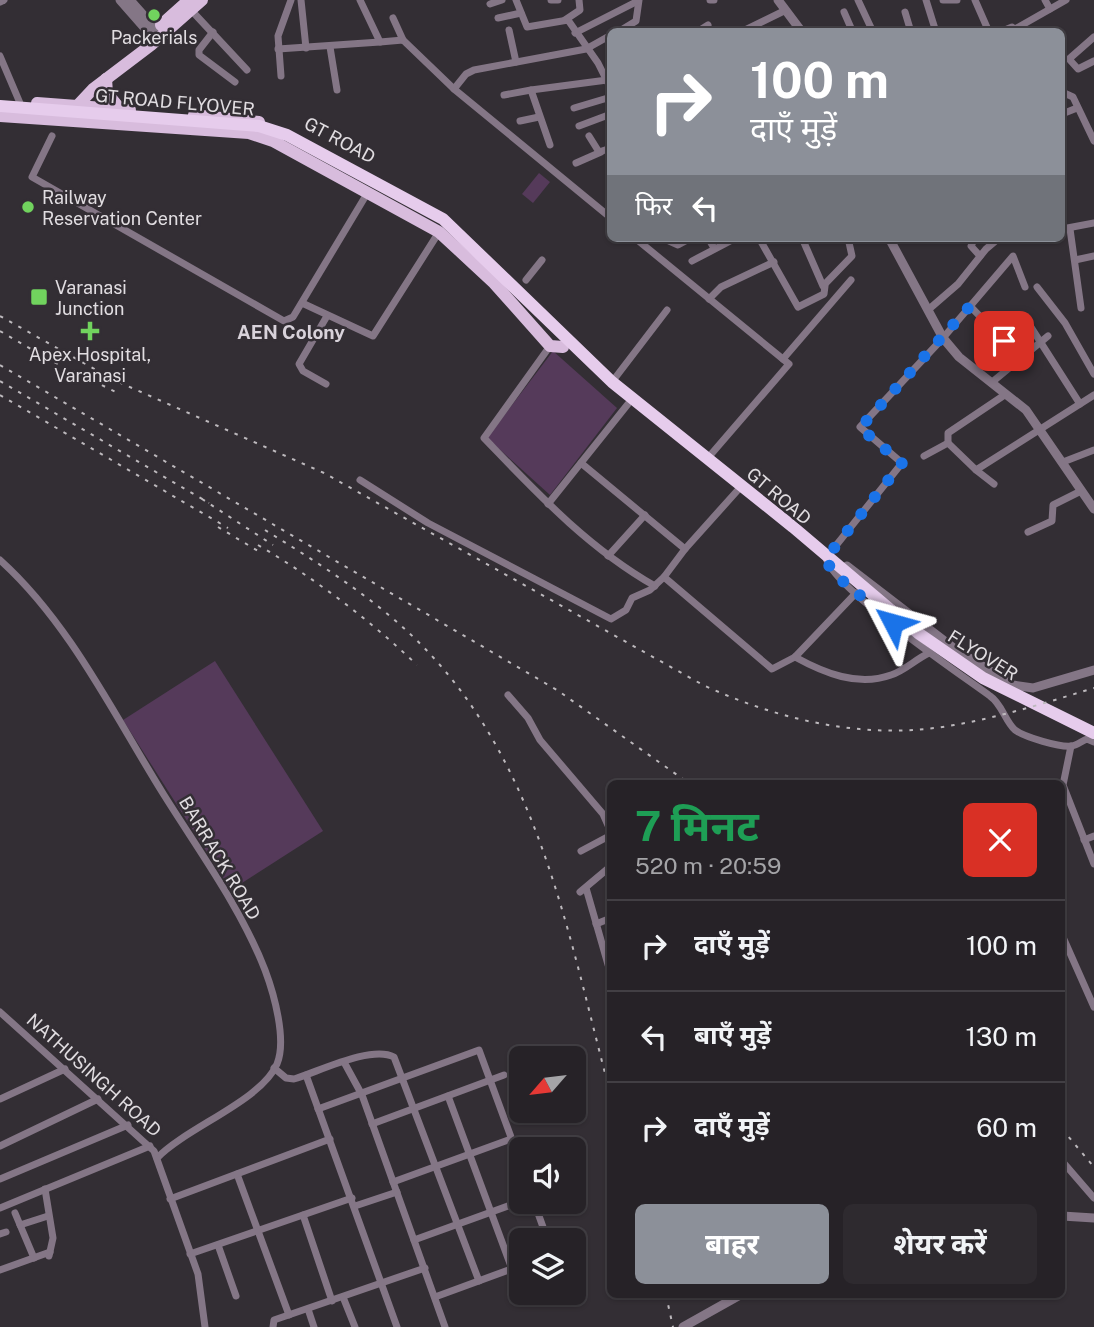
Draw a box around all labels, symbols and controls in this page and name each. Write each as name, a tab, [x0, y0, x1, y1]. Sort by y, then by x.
marker: Packerials	[146, 7, 162, 23]
place label: Packerials	[111, 27, 197, 48]
text: 100 m	[750, 51, 889, 109]
icon: right	[635, 56, 726, 147]
street label: GT ROAD FLYOVER	[94, 85, 256, 119]
text: दाएँ मुड़ें	[750, 110, 837, 147]
street label: GT ROAD	[301, 113, 379, 167]
place label: Railway Reservation Center	[42, 187, 202, 229]
icon: left	[686, 189, 724, 227]
text: फिर	[635, 190, 672, 221]
marker: Railway Reservation Center	[20, 199, 36, 215]
place label: Varanasi Junction	[55, 277, 127, 319]
marker: Varanasi Junction	[29, 287, 49, 307]
pin	[974, 311, 1034, 371]
marker: Apex Hospital, Varanasi	[80, 321, 100, 341]
district label: AEN Colony	[237, 321, 345, 343]
icon: arrive	[985, 322, 1023, 360]
place label: Apex Hospital, Varanasi	[29, 344, 151, 386]
street label: GT ROAD	[743, 463, 815, 529]
position arrow	[856, 586, 930, 660]
street label: FLYOVER	[944, 625, 1022, 685]
street label: BARRACK ROAD	[175, 792, 265, 924]
text: 7 मिनट	[635, 801, 759, 850]
button: close	[963, 803, 1037, 877]
text: 520 m · 20:59	[635, 852, 781, 879]
icon: right	[635, 927, 673, 965]
text: दाएँ मुड़ें	[694, 928, 770, 959]
text: 100 m	[966, 930, 1037, 961]
street label: NATHUSINGH ROAD	[22, 1009, 166, 1141]
icon: left	[635, 1018, 673, 1056]
text: बाएँ मुड़ें	[694, 1019, 771, 1050]
text: 130 m	[965, 1021, 1037, 1052]
north arrow	[509, 1046, 586, 1124]
map controls	[509, 1046, 586, 1305]
icon: right	[635, 1109, 673, 1147]
text: दाएँ मुड़ें	[694, 1110, 770, 1141]
text: 60 m	[976, 1112, 1037, 1143]
button: sound	[509, 1137, 586, 1214]
button: बाहर	[635, 1204, 829, 1284]
button: शेयर करें	[843, 1204, 1037, 1284]
button: layers	[509, 1228, 586, 1305]

